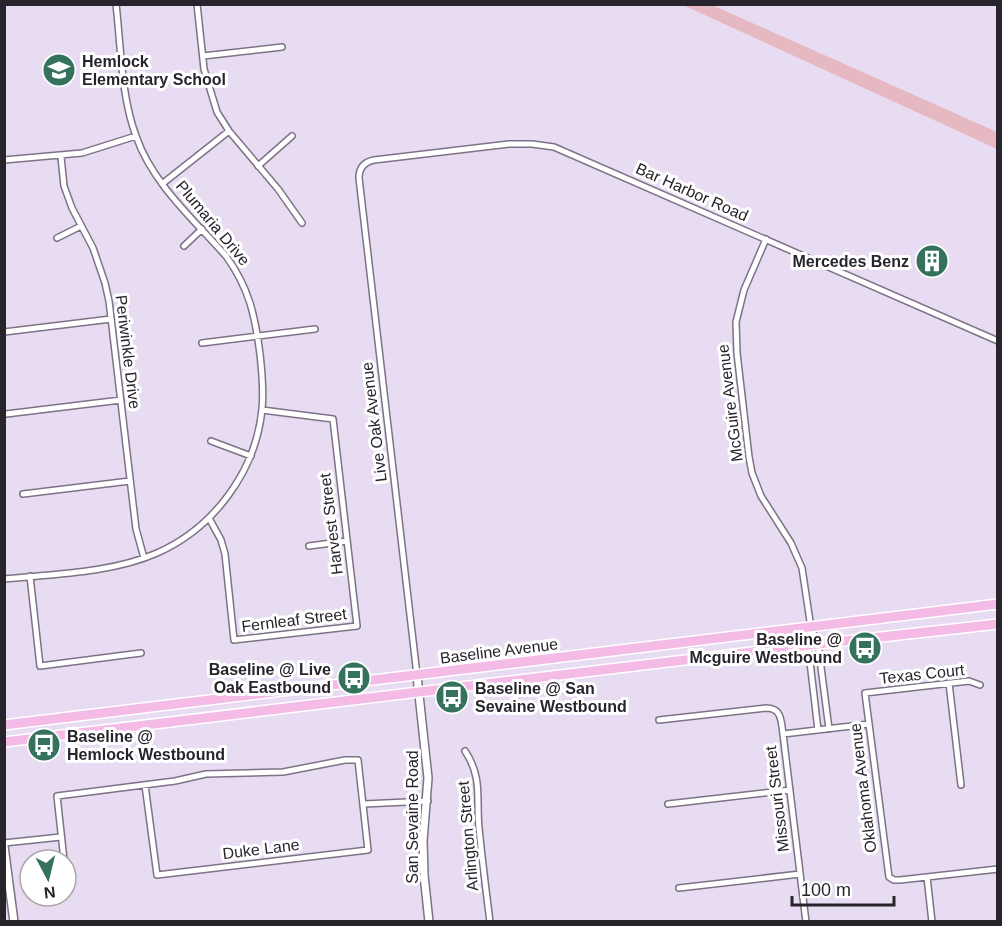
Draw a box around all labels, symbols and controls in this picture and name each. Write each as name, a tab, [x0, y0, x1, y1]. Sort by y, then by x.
school or university icon: Hemlock Elementary School	[41, 52, 77, 88]
place label: Hemlock Elementary School	[82, 53, 226, 88]
street label: Bar Harbor Road	[633, 160, 751, 224]
street label: Plumaria Drive	[173, 177, 253, 269]
building icon: Mercedes Benz	[914, 243, 950, 279]
place label: Mercedes Benz	[793, 253, 909, 270]
street label: Periwinkle Drive	[113, 294, 143, 410]
street label: McGuire Avenue	[714, 343, 746, 463]
street label: Live Oak Avenue	[358, 361, 390, 483]
street label: Harvest Street	[316, 472, 346, 576]
street label: Fernleaf Street	[240, 605, 348, 635]
bus stop icon: Baseline @ Mcguire Westbound	[847, 630, 883, 666]
place label: Baseline @ Mcguire Westbound	[689, 631, 842, 666]
street label: Baseline Avenue	[439, 635, 559, 667]
bus stop icon: Baseline @ Live Oak Eastbound	[336, 660, 372, 696]
place label: Baseline @ Live Oak Eastbound	[209, 661, 331, 696]
street label: Texas Court	[879, 661, 966, 687]
bus stop icon: Baseline @ San Sevaine Westbound	[434, 679, 470, 715]
place label: Baseline @ San Sevaine Westbound	[475, 680, 627, 715]
street label: Oklahoma Avenue	[847, 722, 879, 854]
bus stop icon: Baseline @ Hemlock Westbound	[26, 727, 62, 763]
place label: Baseline @ Hemlock Westbound	[67, 728, 225, 763]
street label: Missouri Street	[762, 744, 792, 853]
street label: San Sevaine Road	[404, 750, 421, 884]
street label: Arlington Street	[455, 780, 481, 892]
street label: Duke Lane	[222, 836, 301, 862]
north arrow	[18, 848, 78, 908]
scale bar	[792, 869, 894, 907]
text: 100 m	[801, 880, 851, 900]
text: N	[43, 883, 57, 902]

